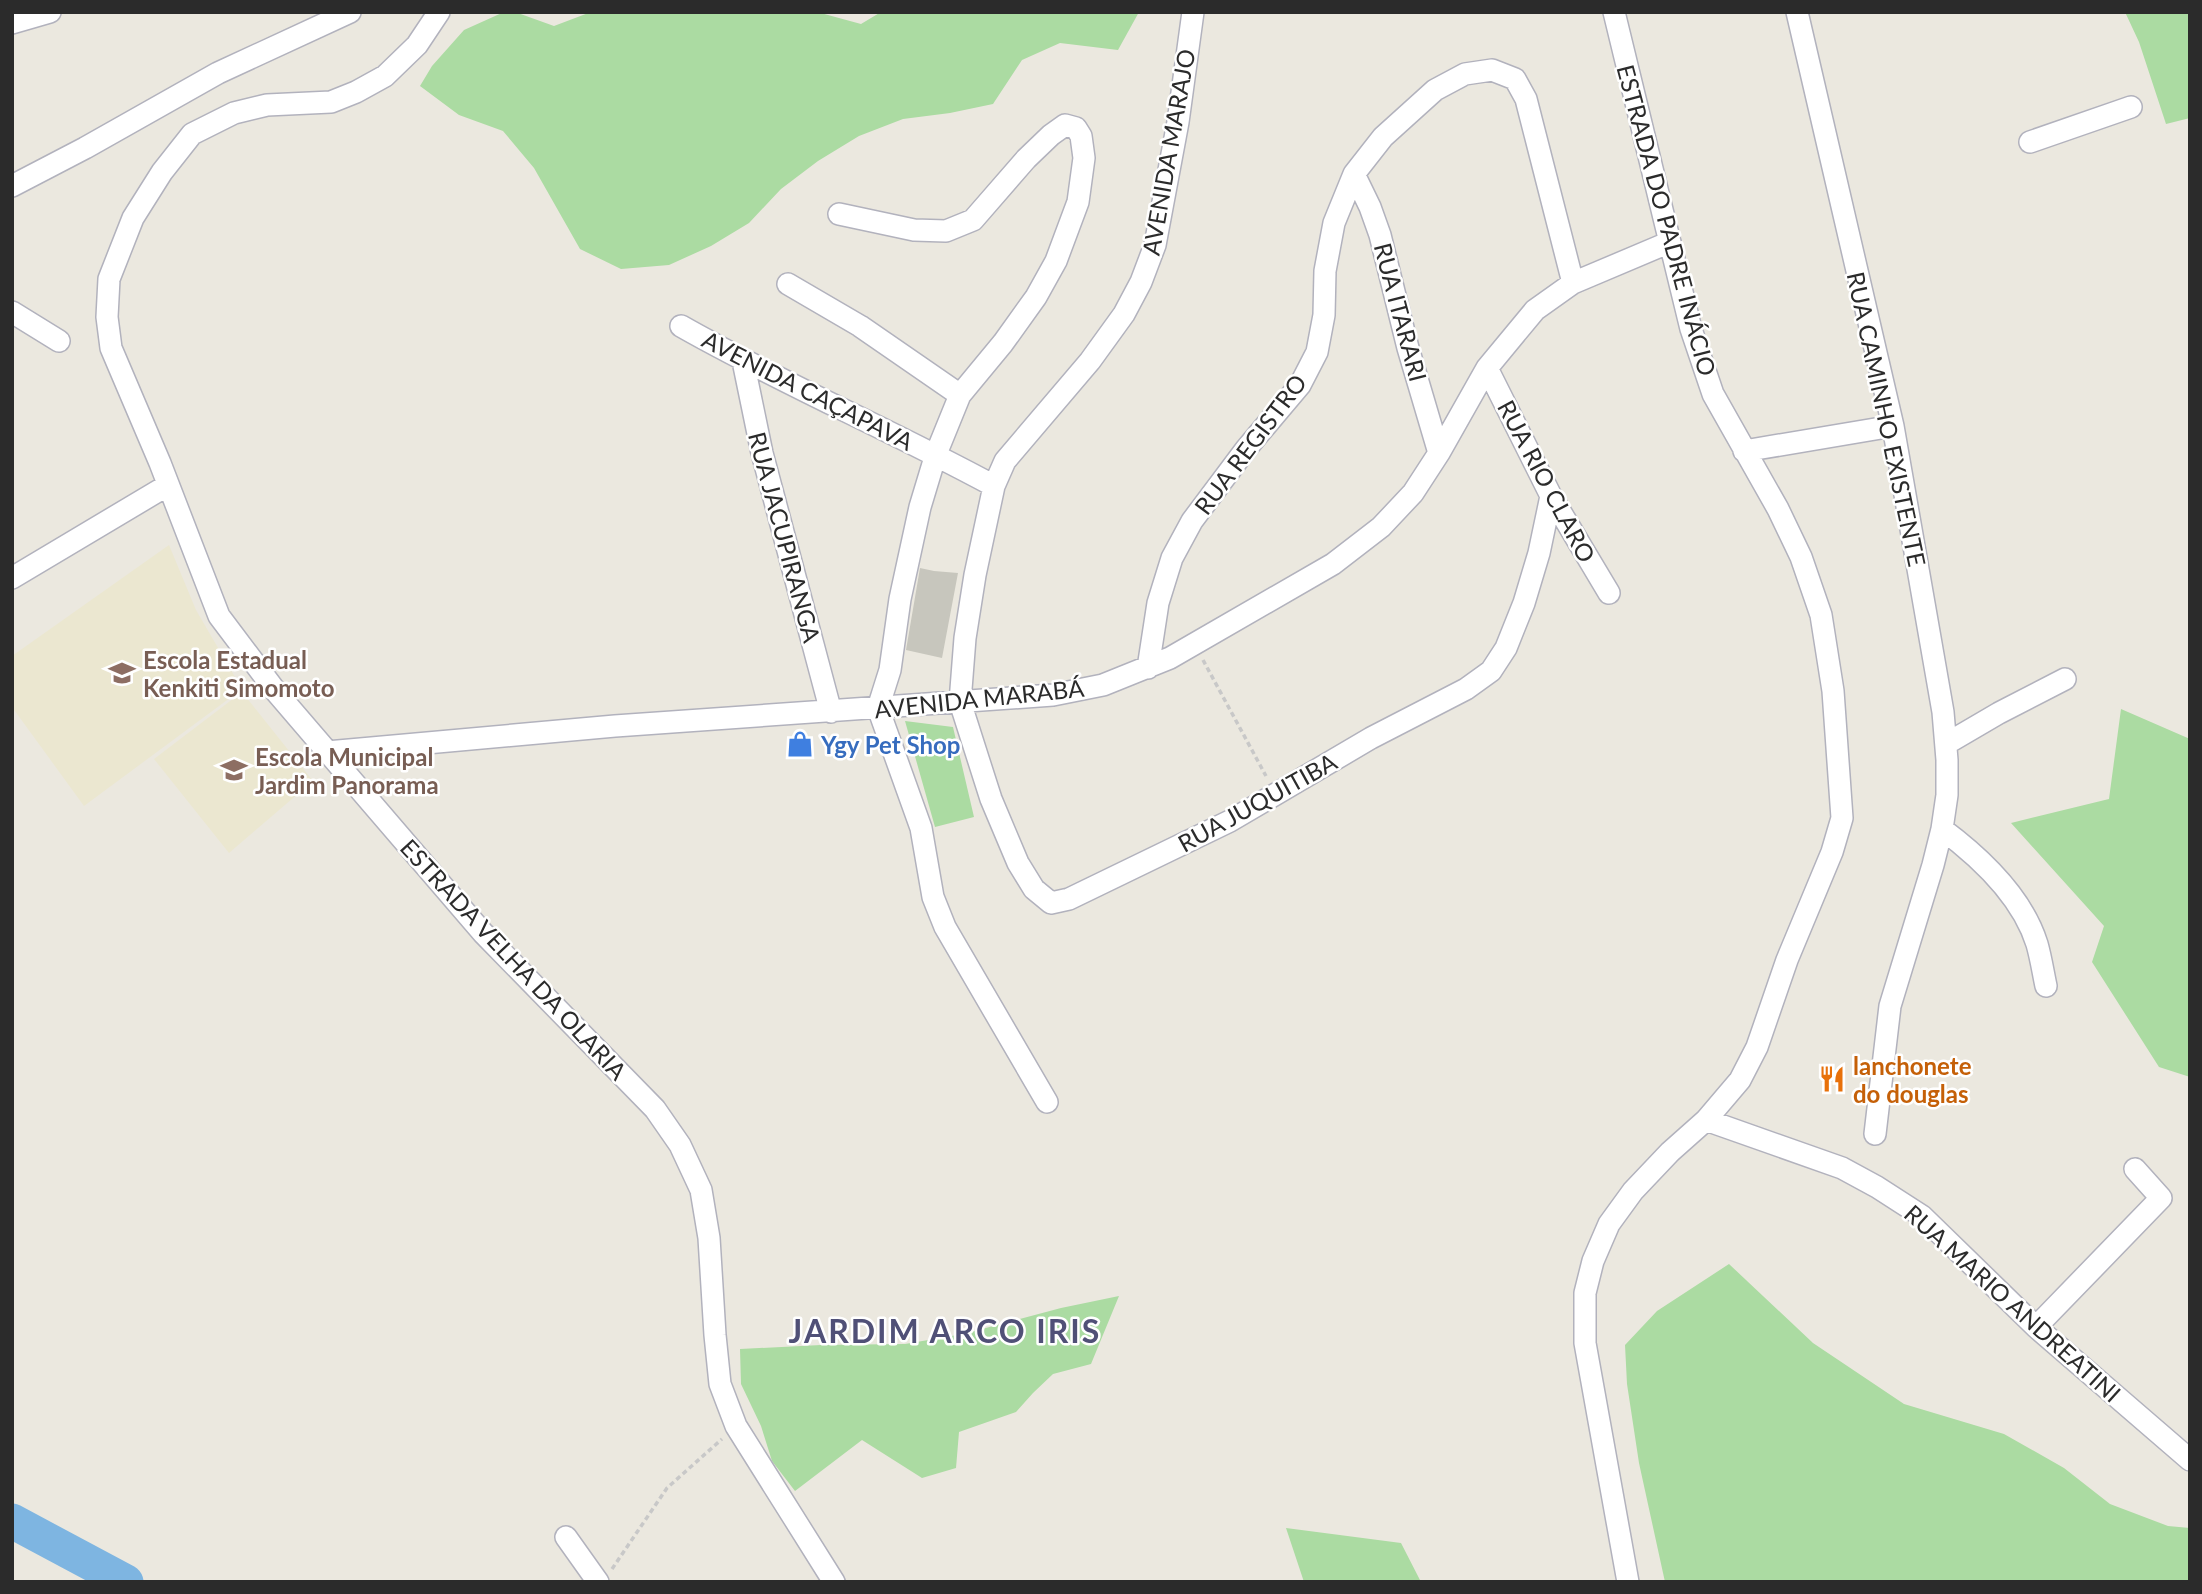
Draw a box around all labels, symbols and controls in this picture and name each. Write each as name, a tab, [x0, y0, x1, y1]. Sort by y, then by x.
street label: AVENIDA MARAJO	[1136, 47, 1200, 257]
street label: ESTRADA DO PADRE INÁCIO	[1611, 61, 1723, 379]
street label: RUA ITARARI	[1369, 240, 1433, 384]
street label: RUA CAMINHO EXISTENTE	[1842, 269, 1932, 569]
street label: AVENIDA CAÇAPAVA	[698, 324, 919, 456]
street label: RUA REGISTRO	[1188, 368, 1312, 520]
street label: RUA RIO CLARO	[1492, 395, 1602, 567]
street label: RUA JACUPIRANGA	[743, 429, 827, 646]
place label: Escola Estadual Kenkiti Simomoto	[143, 645, 335, 702]
school or university icon: Escola Estadual Kenkiti Simomoto	[107, 658, 137, 688]
street label: AVENIDA MARABÁ	[873, 672, 1086, 723]
shop icon: Ygy Pet Shop	[785, 729, 815, 759]
place label: Ygy Pet Shop	[820, 730, 960, 759]
place label: Escola Municipal Jardim Panorama	[255, 742, 439, 799]
street label: RUA JUQUITIBA	[1173, 746, 1342, 858]
school or university icon: Escola Municipal Jardim Panorama	[219, 755, 249, 785]
street label: ESTRADA VELHA DA OLARIA	[395, 833, 634, 1086]
place label: lanchonete do douglas	[1853, 1051, 1972, 1108]
restaurant icon: lanchonete do douglas	[1817, 1064, 1847, 1094]
street label: RUA MARIO ANDREATINI	[1899, 1198, 2127, 1408]
district label: JARDIM ARCO IRIS	[789, 1311, 1101, 1350]

